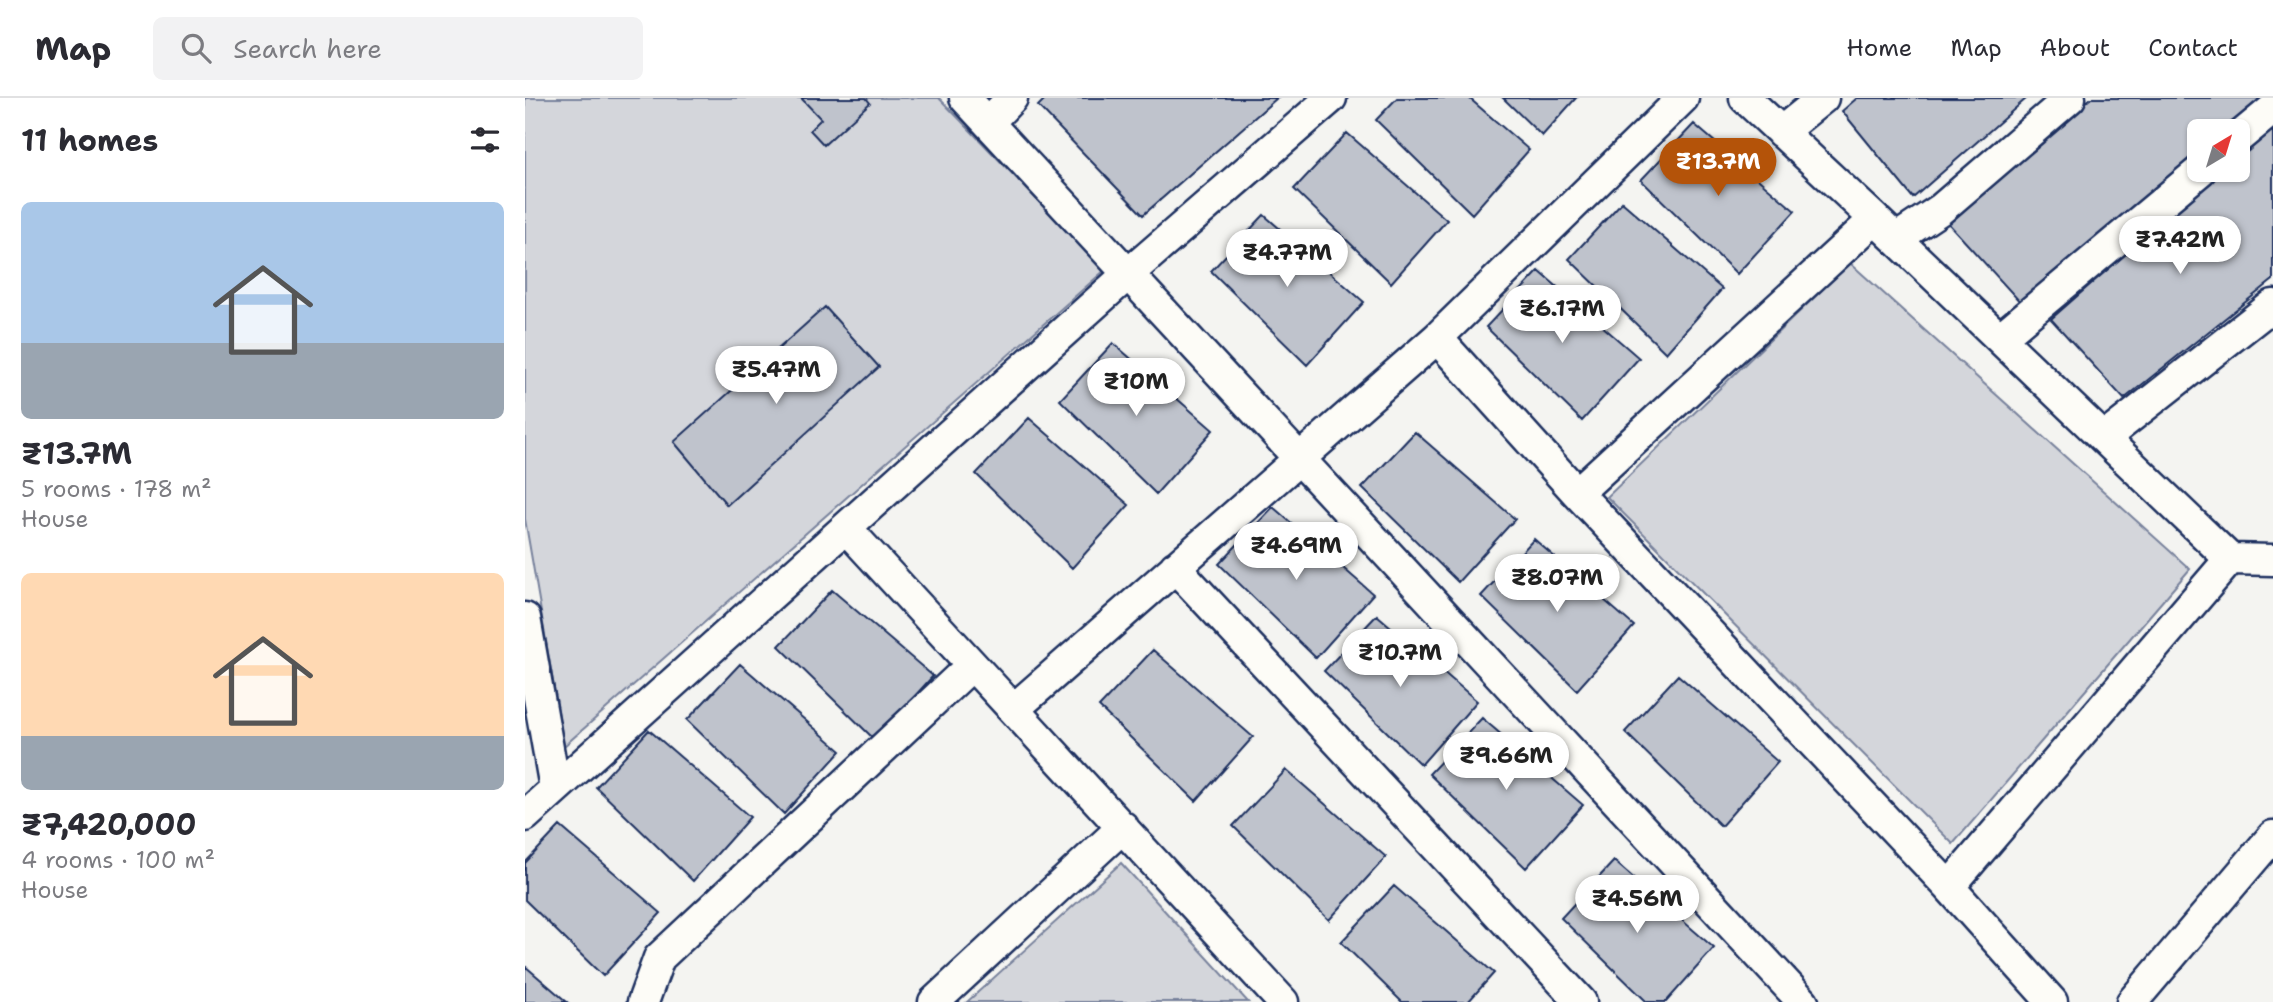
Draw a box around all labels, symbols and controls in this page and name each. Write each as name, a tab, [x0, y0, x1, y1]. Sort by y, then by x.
search box	[153, 17, 643, 80]
text: Map	[35, 26, 111, 71]
icon: search	[177, 29, 215, 67]
text: Search here	[233, 31, 382, 66]
text: Home	[1846, 32, 1912, 64]
text: Map	[1950, 32, 2002, 64]
text: About	[2040, 32, 2110, 64]
text: Contact	[2148, 32, 2238, 64]
north arrow	[2187, 119, 2251, 182]
map controls	[2187, 119, 2250, 182]
text: 11 homes	[21, 120, 158, 161]
icon: filters	[466, 121, 504, 159]
pin: ₹13.7M	[1661, 139, 1775, 198]
text: ₹13.7M	[1675, 146, 1761, 176]
pin: ₹7.42M	[2123, 216, 2237, 276]
text: ₹7.42M	[2135, 224, 2225, 254]
pin: ₹4.77M	[1230, 230, 1344, 289]
text: ₹4.77M	[1242, 237, 1332, 267]
icon: home	[200, 247, 326, 373]
pin: ₹6.17M	[1505, 286, 1619, 345]
text: ₹6.17M	[1519, 293, 1605, 323]
pin: ₹5.47M	[719, 346, 833, 406]
text: ₹5.47M	[731, 354, 821, 384]
pin: ₹10M	[1095, 358, 1177, 418]
text: ₹10M	[1103, 366, 1169, 396]
text: ₹13.7M	[21, 433, 132, 474]
text: 5 rooms · 178 m²	[21, 474, 212, 504]
text: House	[21, 504, 89, 534]
pin: ₹4.69M	[1239, 522, 1353, 582]
text: ₹4.69M	[1250, 530, 1342, 560]
pin: ₹8.07M	[1500, 554, 1614, 614]
text: ₹8.07M	[1511, 562, 1603, 592]
icon: home	[200, 618, 326, 744]
pin: ₹10.7M	[1343, 630, 1457, 689]
text: ₹10.7M	[1358, 637, 1442, 667]
pin: ₹9.66M	[1449, 732, 1563, 792]
text: ₹9.66M	[1459, 740, 1553, 770]
text: ₹7,420,000	[21, 804, 196, 845]
text: 4 rooms · 100 m²	[21, 845, 215, 875]
text: House	[21, 875, 89, 905]
pin: ₹4.56M	[1580, 876, 1694, 935]
text: ₹4.56M	[1591, 883, 1683, 913]

